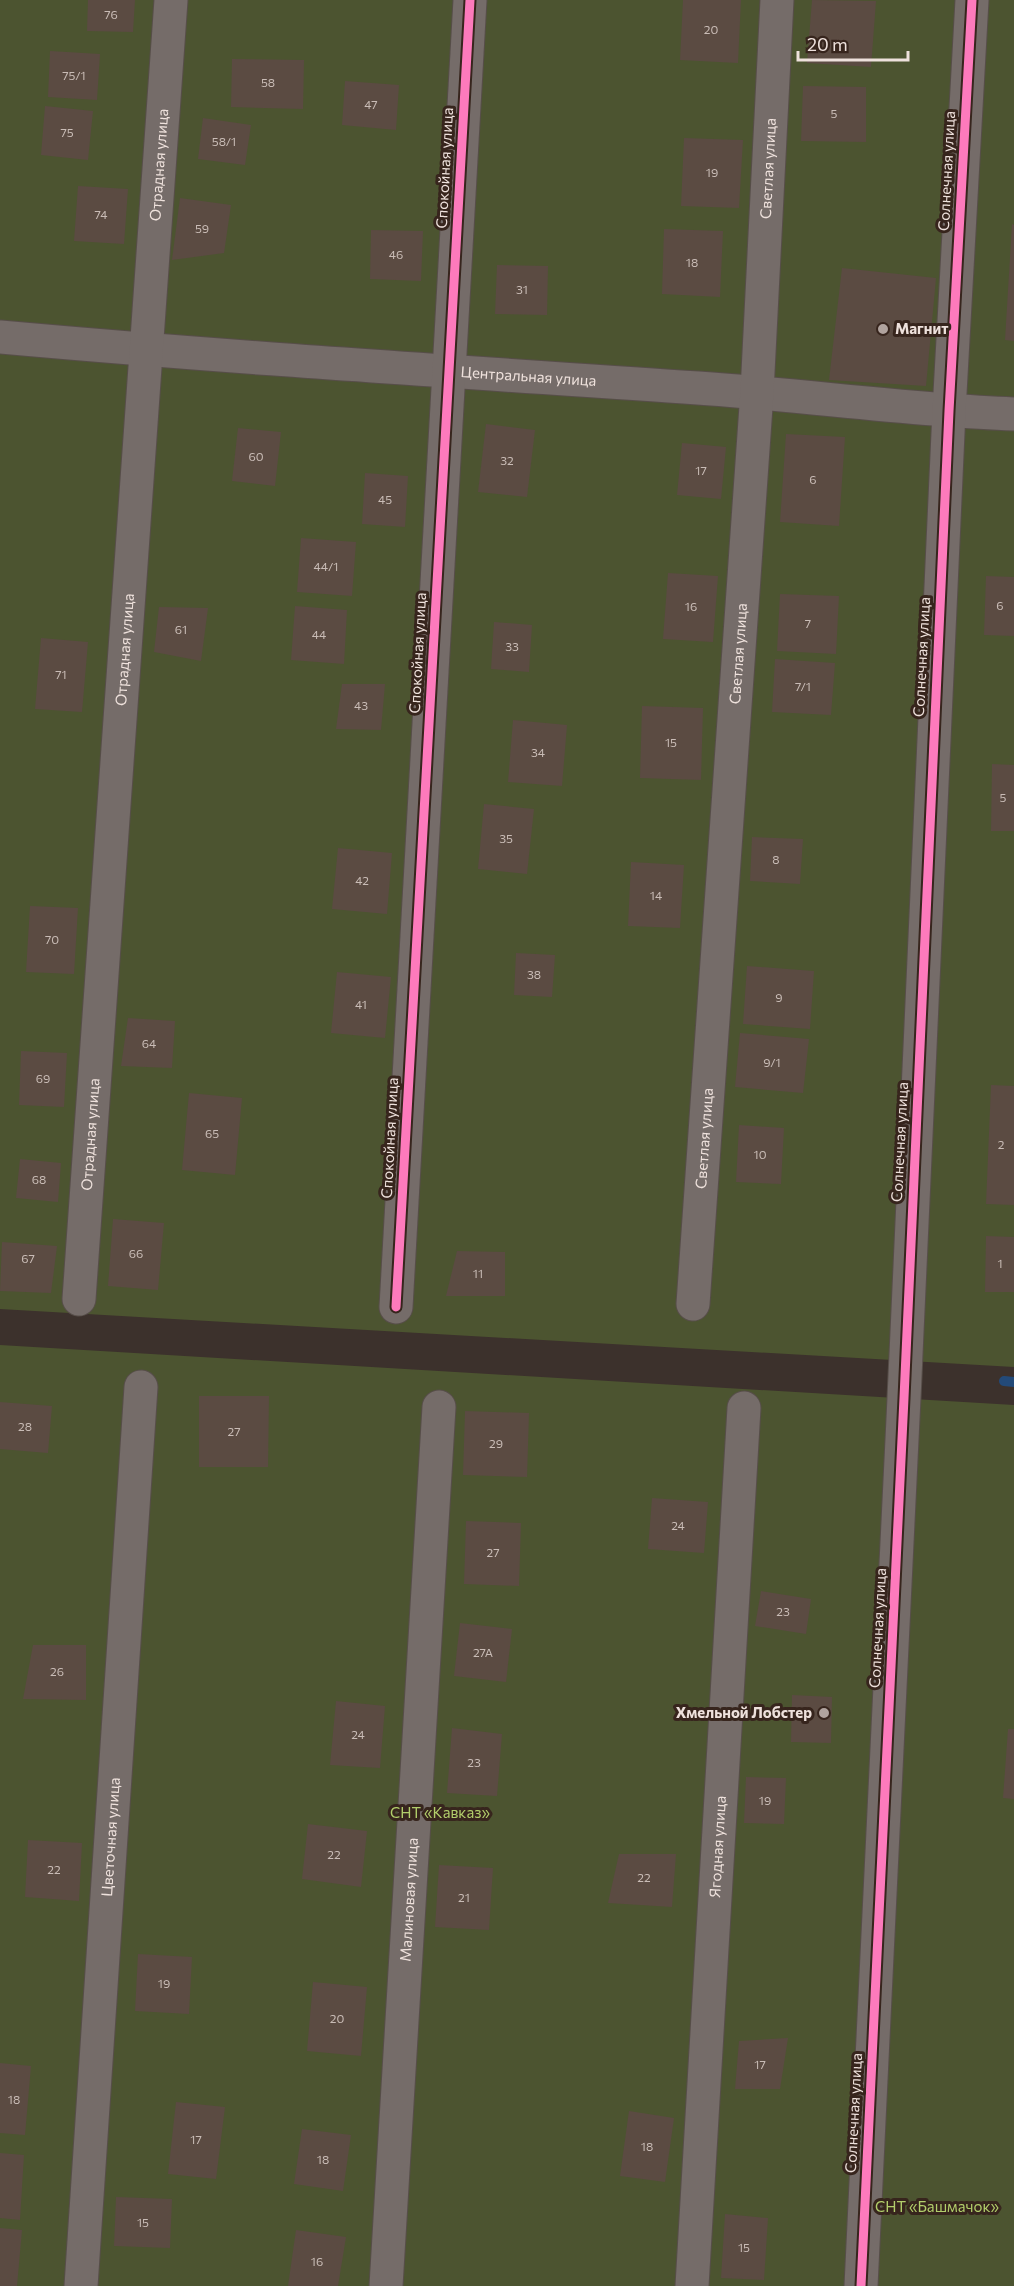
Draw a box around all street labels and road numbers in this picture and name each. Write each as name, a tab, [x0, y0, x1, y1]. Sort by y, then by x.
street label: Спокойная улица	[432, 107, 456, 229]
street label: Отрадная улица	[145, 108, 171, 222]
street label: Солнечная улица	[934, 110, 958, 232]
street label: Светлая улица	[756, 117, 779, 219]
street label: Центральная улица	[460, 362, 597, 389]
street label: Спокойная улица	[405, 592, 429, 714]
street label: Отрадная улица	[111, 593, 137, 706]
street label: Солнечная улица	[909, 596, 933, 718]
street label: Светлая улица	[725, 602, 750, 705]
street label: Отрадная улица	[77, 1077, 103, 1191]
street label: Спокойная улица	[377, 1077, 401, 1199]
street label: Солнечная улица	[887, 1081, 911, 1203]
street label: Светлая улица	[691, 1087, 716, 1189]
street label: Солнечная улица	[865, 1567, 889, 1689]
street label: Цветочная улица	[97, 1777, 123, 1897]
street label: Ягодная улица	[705, 1795, 729, 1898]
street label: Малиновая улица	[396, 1837, 421, 1962]
street label: Солнечная улица	[841, 2052, 865, 2174]

